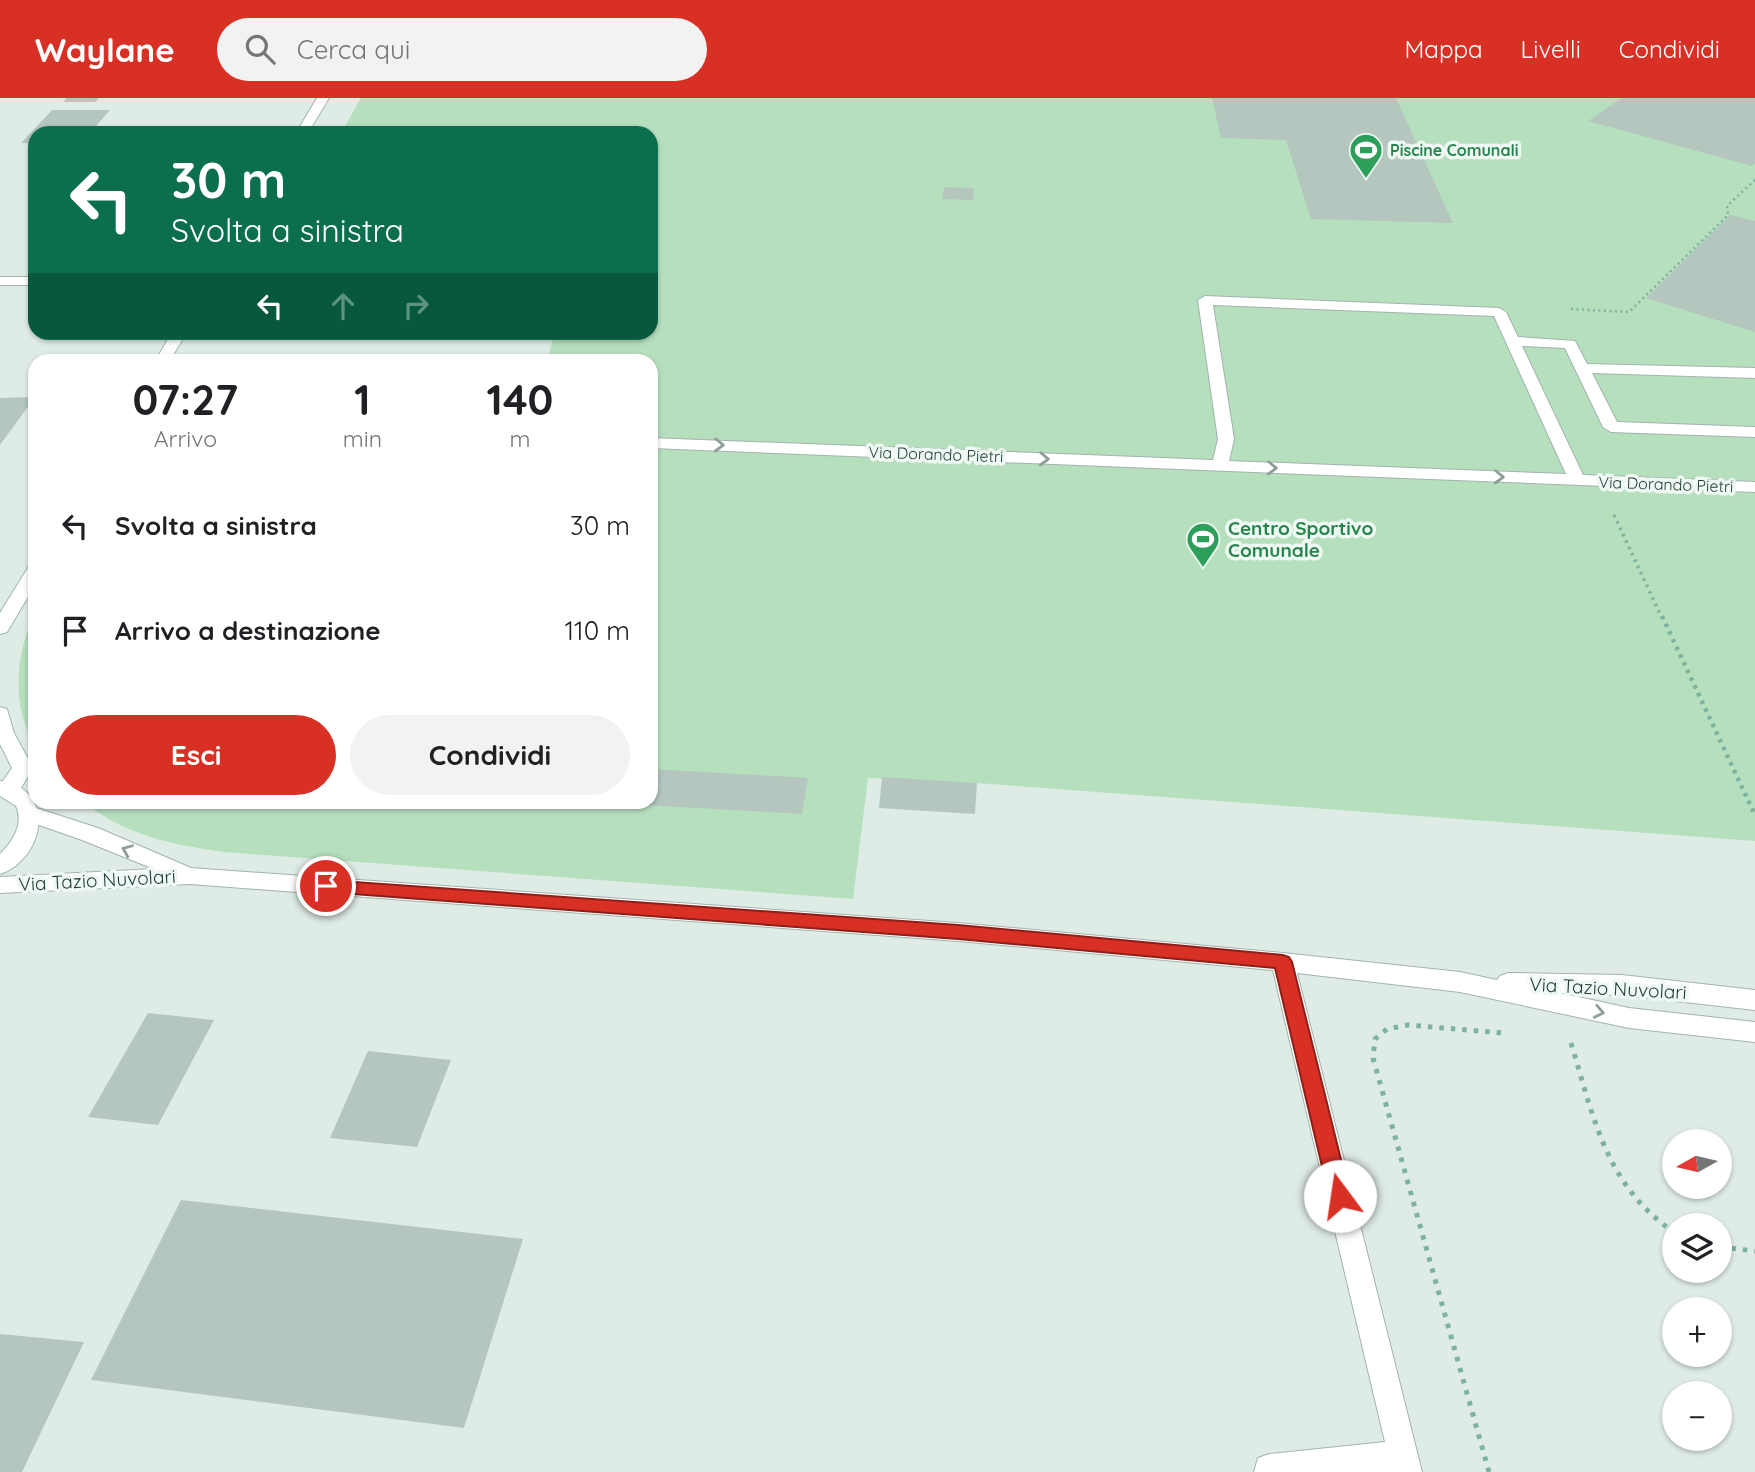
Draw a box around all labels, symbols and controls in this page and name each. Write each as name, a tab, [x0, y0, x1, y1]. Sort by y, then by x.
search box	[217, 18, 707, 81]
text: Waylane	[35, 29, 175, 70]
icon: search	[241, 30, 279, 68]
text: Cerca qui	[297, 33, 410, 66]
text: Mappa	[1405, 34, 1483, 64]
text: Livelli	[1521, 34, 1581, 64]
text: Condividi	[1619, 34, 1720, 64]
sports icon: Piscine Comunali	[1347, 131, 1385, 180]
place label: Piscine Comunali	[1390, 140, 1519, 160]
text: 30 m	[171, 149, 286, 210]
icon: left	[56, 154, 147, 245]
text: Svolta a sinistra	[171, 210, 404, 250]
icon: left	[251, 287, 289, 325]
icon: ahead	[324, 287, 362, 325]
icon: right	[397, 287, 435, 325]
text: 07:27	[133, 373, 238, 426]
text: 1	[354, 373, 371, 426]
text: 140	[487, 373, 553, 426]
text: Arrivo	[154, 424, 217, 453]
text: min	[343, 424, 382, 453]
text: m	[510, 424, 530, 453]
one-way arrow	[714, 438, 725, 453]
street label: Via Dorando Pietri	[868, 442, 1004, 466]
one-way arrow	[1039, 451, 1050, 466]
one-way arrow	[1267, 460, 1278, 475]
one-way arrow	[1494, 470, 1505, 485]
street label: Via Dorando Pietri	[1598, 472, 1734, 496]
icon: left	[56, 507, 94, 545]
text: Svolta a sinistra	[115, 509, 317, 542]
text: 30 m	[570, 509, 630, 542]
place label: Centro Sportivo Comunale	[1228, 516, 1373, 562]
sports icon: Centro Sportivo Comunale	[1184, 520, 1222, 569]
icon: arrive	[56, 612, 94, 650]
text: Arrivo a destinazione	[115, 614, 381, 647]
text: 110 m	[564, 614, 630, 647]
button: Esci	[56, 715, 336, 795]
button: Condividi	[350, 715, 630, 795]
one-way arrow	[121, 844, 134, 858]
pin	[296, 856, 356, 916]
street label: Via Tazio Nuvolari	[18, 864, 176, 896]
icon: arrive	[307, 867, 345, 905]
street label: Via Tazio Nuvolari	[1529, 972, 1687, 1004]
one-way arrow	[1593, 1003, 1605, 1018]
north arrow	[1662, 1129, 1732, 1199]
map controls	[1662, 1129, 1732, 1451]
position arrow	[1303, 1159, 1377, 1233]
button: layers	[1662, 1213, 1732, 1283]
button: +	[1662, 1297, 1732, 1367]
button: −	[1662, 1381, 1732, 1451]

